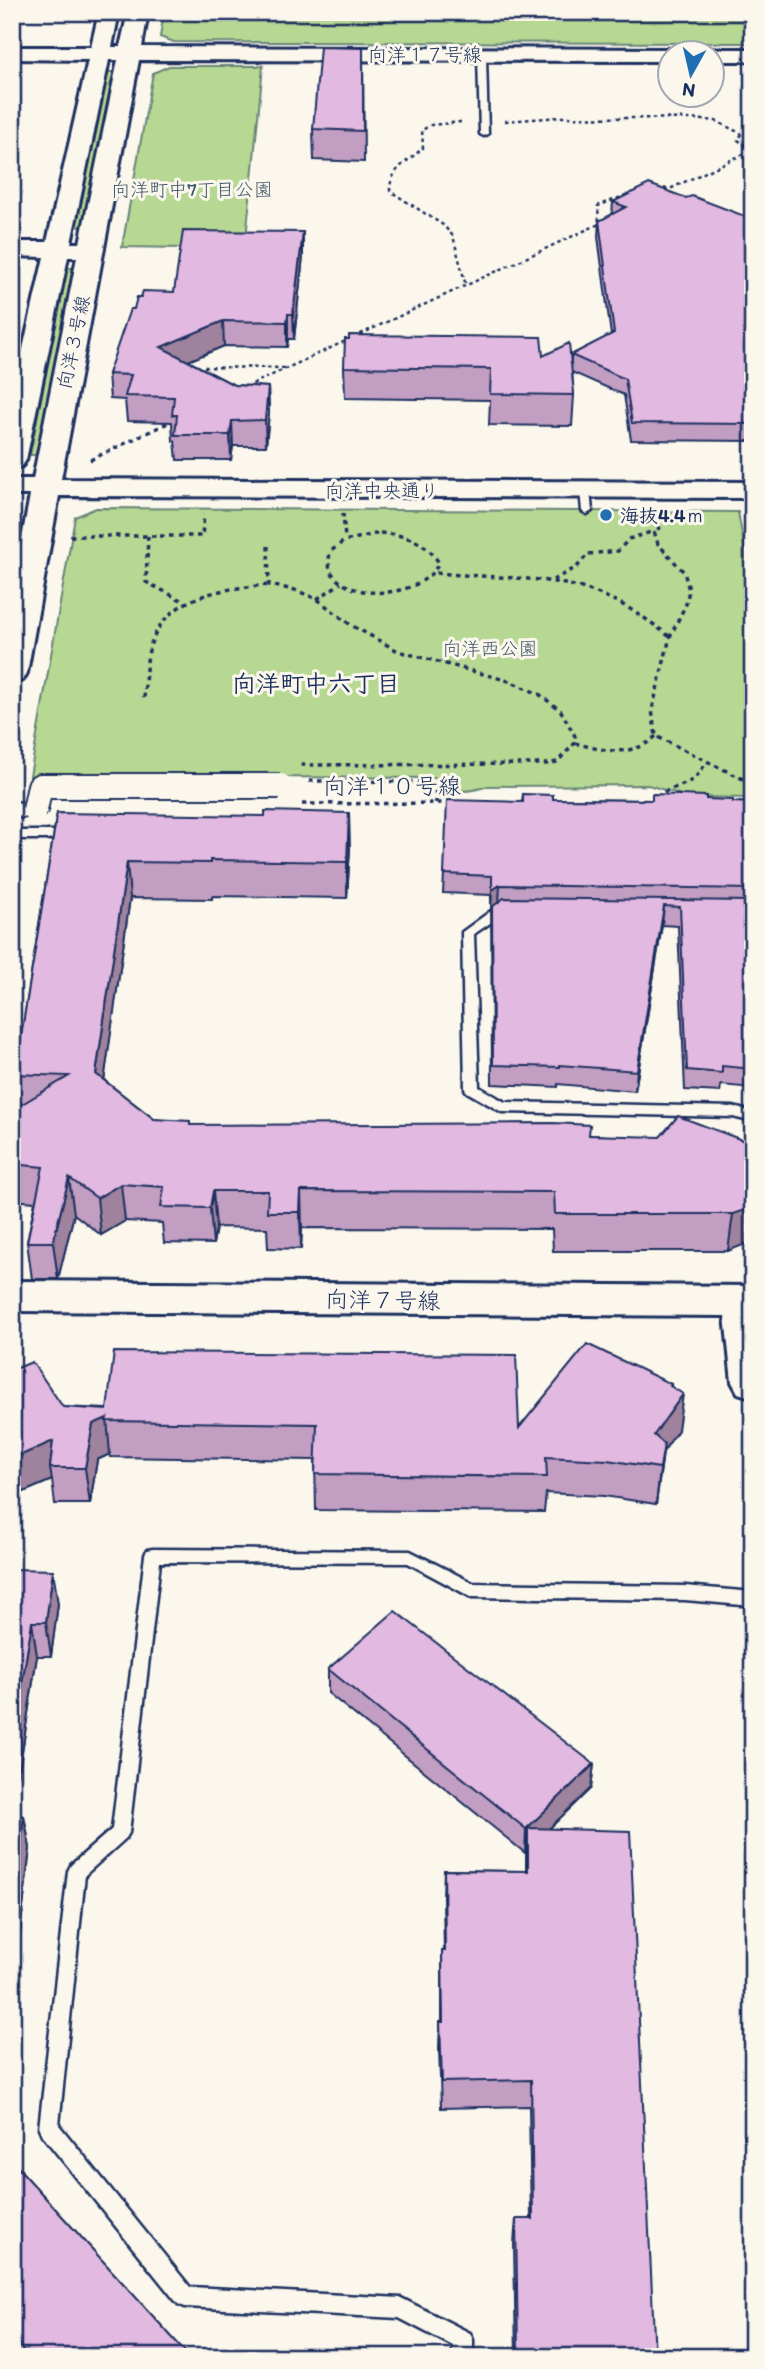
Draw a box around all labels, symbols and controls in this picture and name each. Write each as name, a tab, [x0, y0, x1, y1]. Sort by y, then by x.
north arrow	[656, 38, 726, 108]
street label: 向洋１７号線	[368, 43, 482, 66]
text: N	[681, 78, 697, 103]
park label: 向洋町中7丁目公園	[111, 178, 273, 201]
street label: 向洋３号線	[52, 293, 95, 391]
street label: 向洋中央通り	[325, 479, 439, 502]
place label: 海抜4.4ｍ	[620, 504, 705, 527]
marker: 海抜4.4ｍ	[598, 507, 614, 523]
park label: 向洋西公園	[442, 637, 538, 660]
district label: 向洋町中六丁目	[232, 669, 400, 698]
street label: 向洋１０号線	[323, 772, 461, 800]
street label: 向洋７号線	[325, 1285, 441, 1315]

